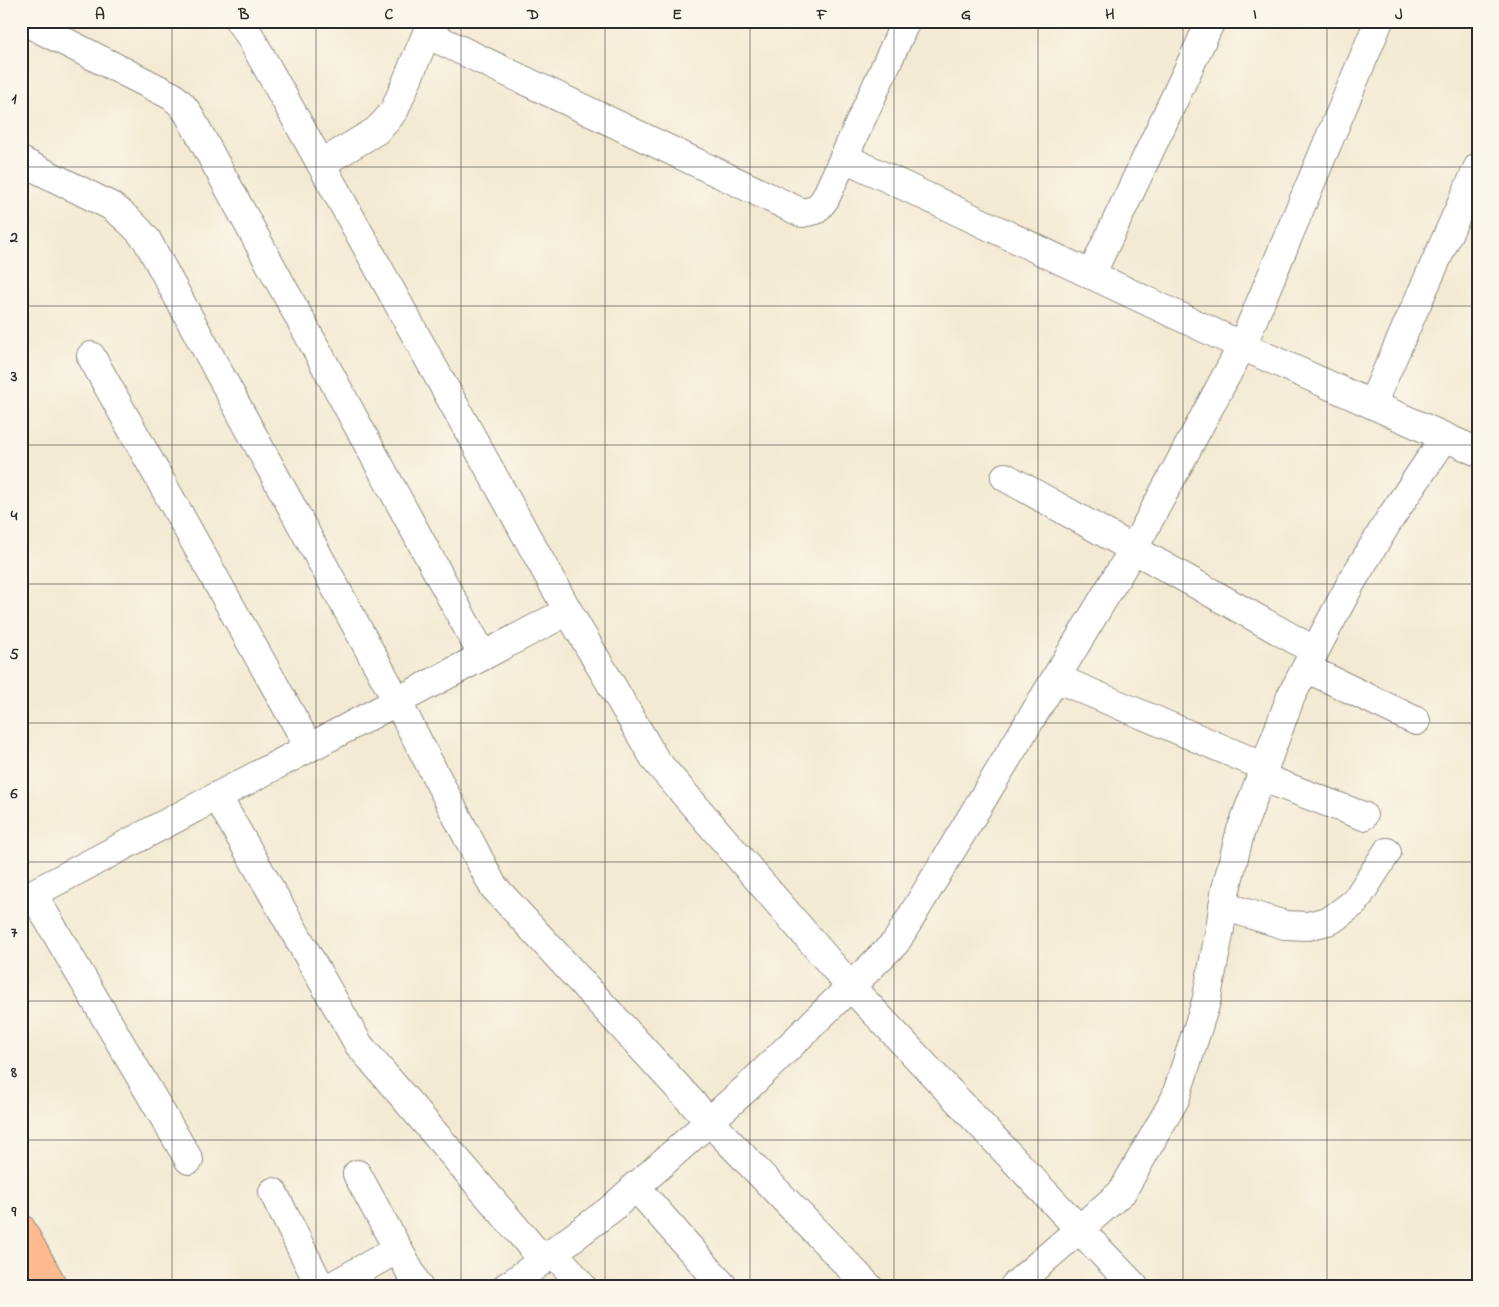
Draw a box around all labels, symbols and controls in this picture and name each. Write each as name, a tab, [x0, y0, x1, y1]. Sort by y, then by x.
text: A	[95, 3, 105, 27]
text: B	[238, 3, 250, 27]
text: C	[385, 3, 394, 27]
text: D	[526, 3, 539, 27]
text: E	[672, 3, 682, 27]
text: F	[816, 3, 828, 27]
text: G	[961, 3, 971, 27]
text: H	[1105, 3, 1115, 27]
text: I	[1253, 3, 1257, 27]
text: J	[1395, 3, 1403, 27]
text: 1	[11, 87, 17, 111]
text: 2	[9, 226, 18, 250]
text: 3	[10, 365, 18, 389]
text: 4	[10, 504, 18, 528]
text: 5	[9, 643, 19, 667]
text: 6	[9, 782, 18, 806]
text: 7	[11, 921, 18, 945]
text: 8	[10, 1061, 17, 1085]
text: 9	[11, 1200, 17, 1224]

